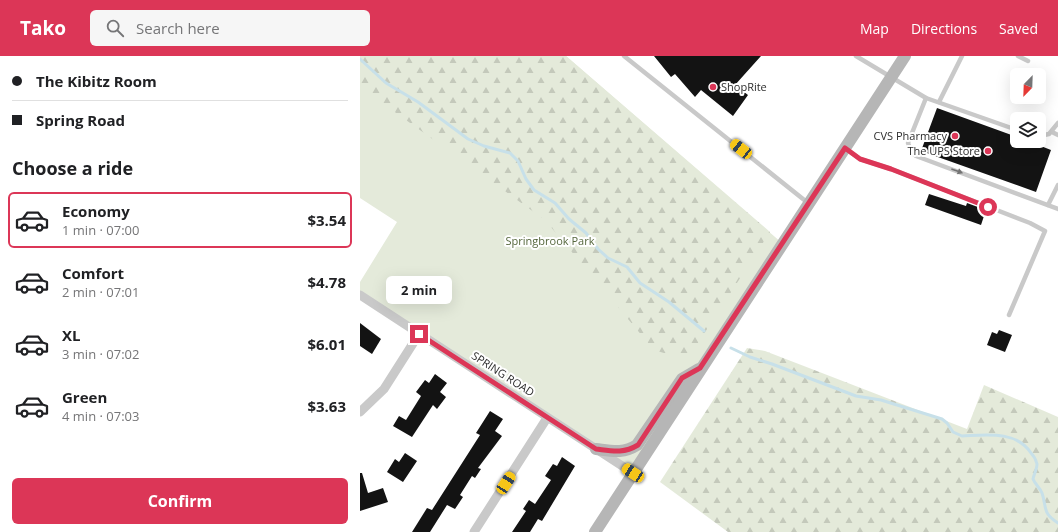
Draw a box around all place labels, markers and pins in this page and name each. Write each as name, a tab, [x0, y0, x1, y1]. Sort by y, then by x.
place label: ShopRite	[721, 79, 767, 94]
marker: ShopRite	[708, 82, 718, 92]
place label: CVS Pharmacy	[874, 128, 947, 143]
marker: CVS Pharmacy	[950, 131, 960, 141]
place label: The UPS Store	[907, 143, 980, 158]
marker: The UPS Store	[983, 146, 993, 156]

